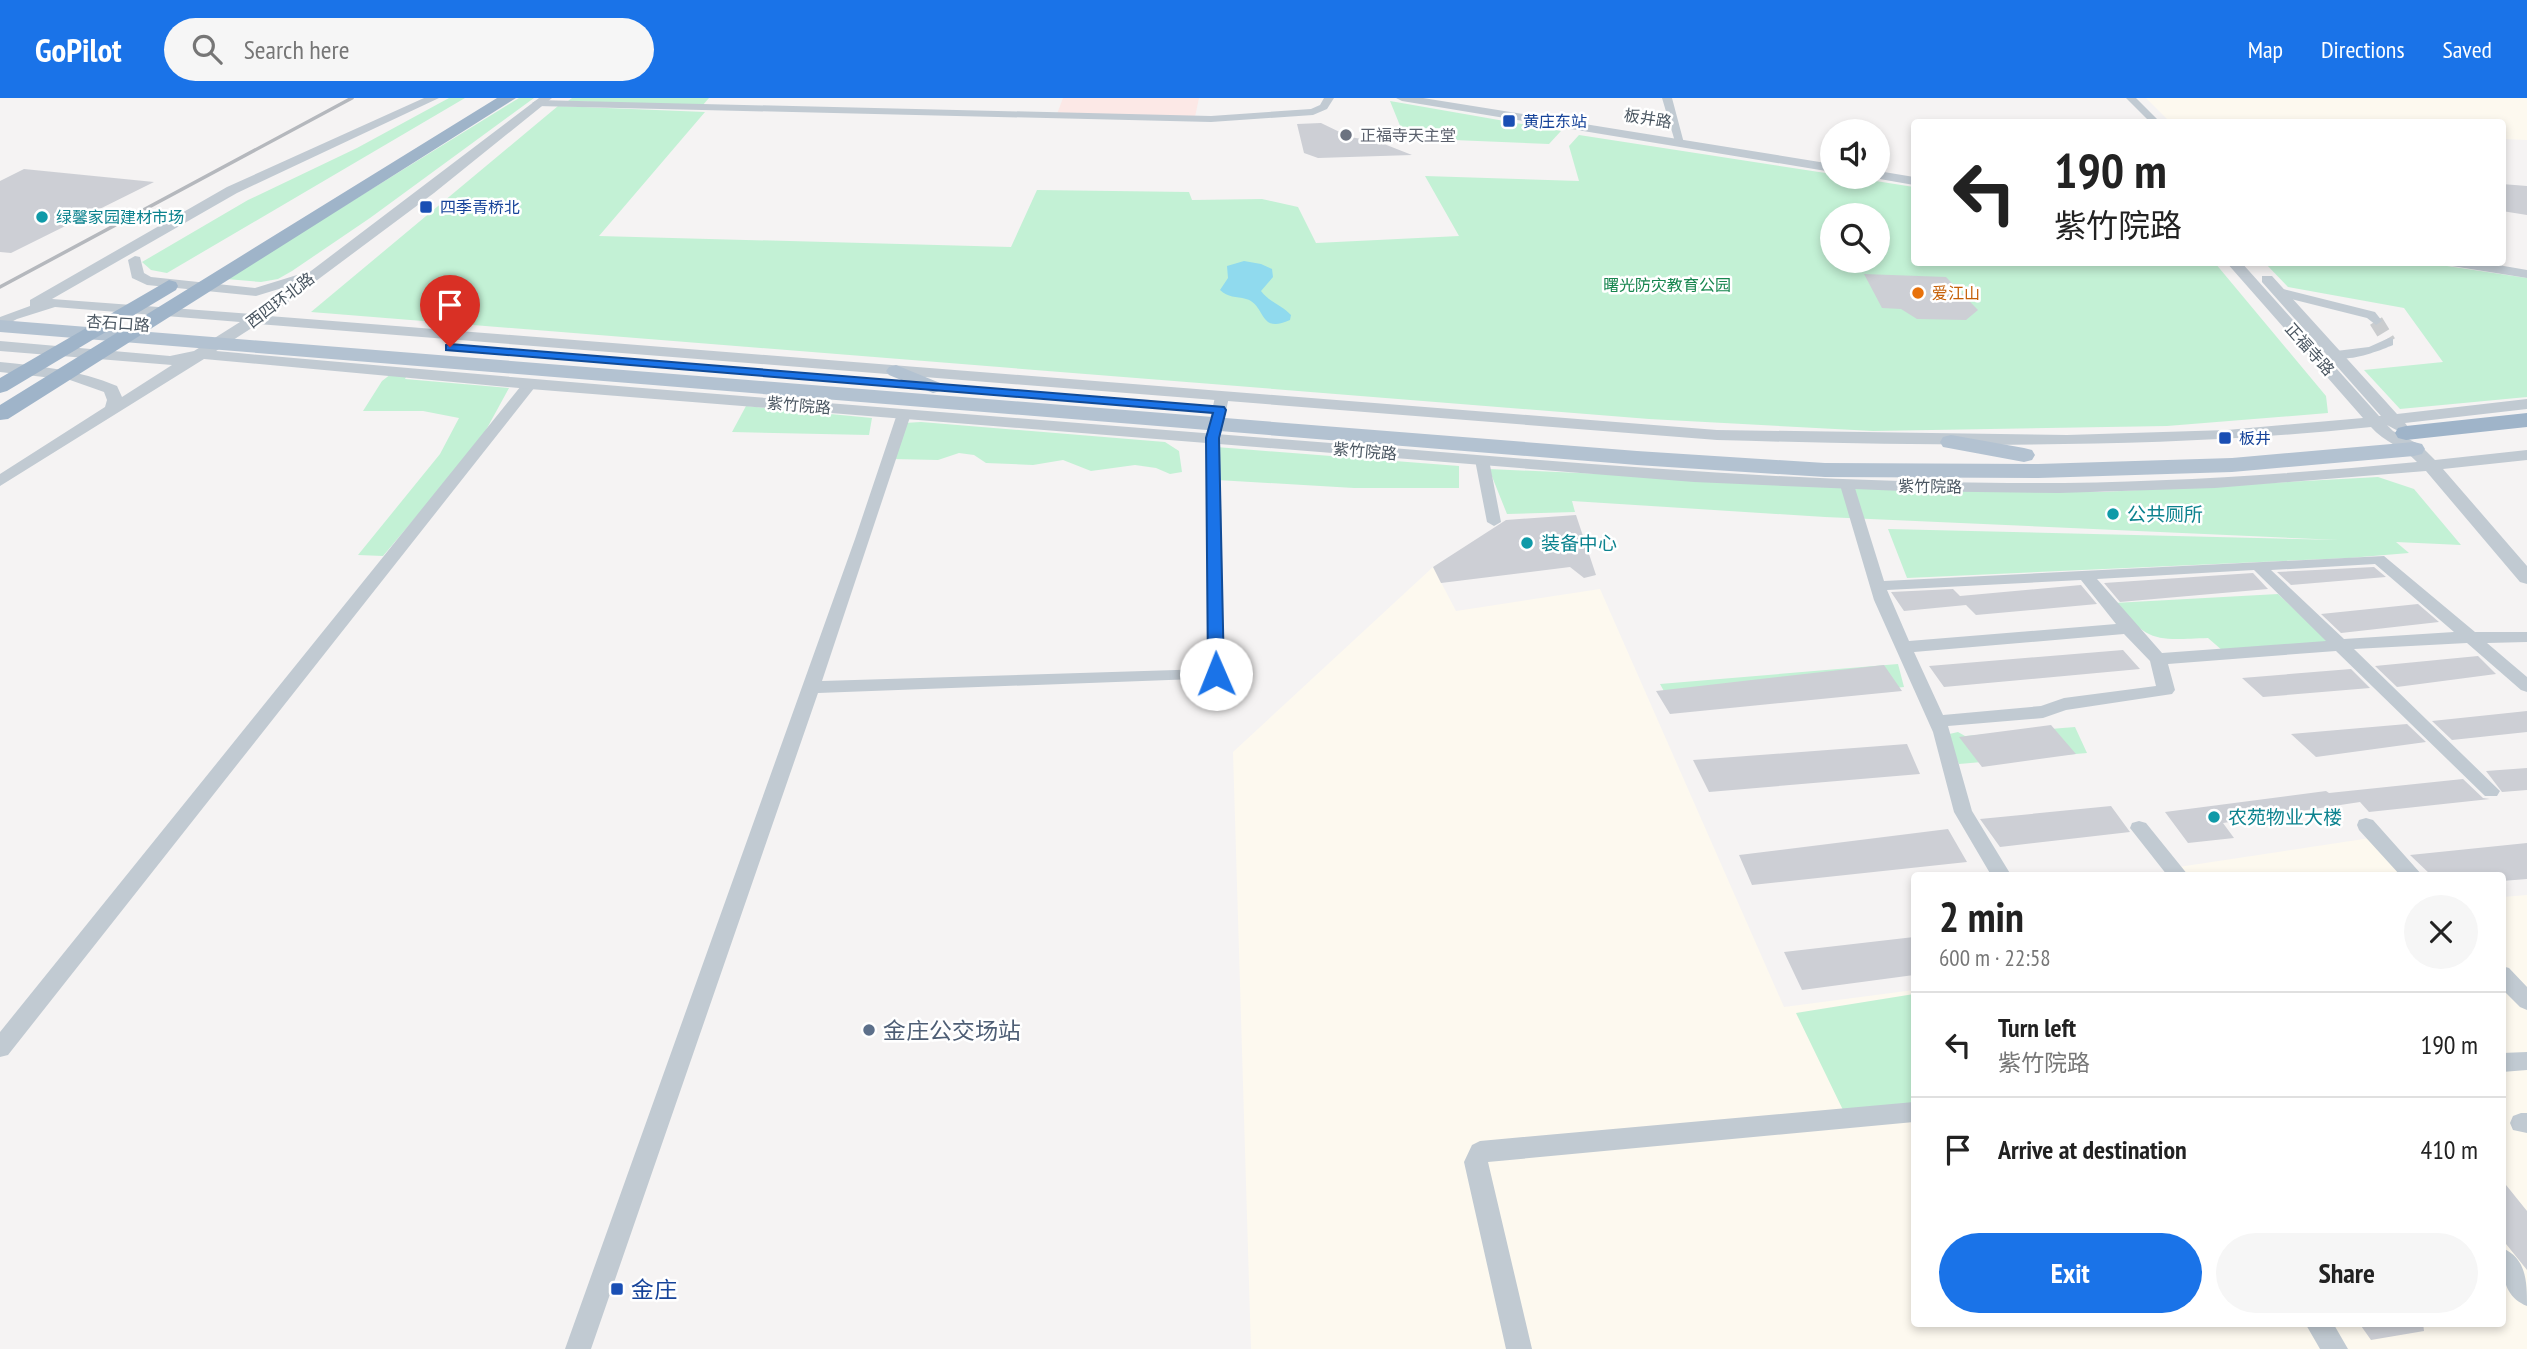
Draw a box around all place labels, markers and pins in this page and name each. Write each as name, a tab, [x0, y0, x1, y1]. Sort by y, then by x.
place label: 黄庄东站	[1523, 111, 1587, 131]
marker: 黄庄东站	[1501, 113, 1517, 129]
place label: 正福寺天主堂	[1360, 125, 1456, 145]
marker: 正福寺天主堂	[1338, 127, 1354, 143]
place label: 四季青桥北	[440, 197, 520, 217]
marker: 四季青桥北	[418, 199, 434, 215]
place label: 绿馨家园建材市场	[56, 207, 184, 227]
marker: 绿馨家园建材市场	[34, 209, 50, 225]
pin	[420, 275, 480, 347]
place label: 爱江山	[1932, 283, 1980, 303]
marker: 爱江山	[1910, 285, 1926, 301]
place label: 板井	[2239, 428, 2271, 448]
marker: 板井	[2217, 430, 2233, 446]
place label: 公共厕所	[2127, 502, 2203, 526]
marker: 公共厕所	[2105, 506, 2121, 522]
place label: 装备中心	[1541, 531, 1617, 555]
marker: 装备中心	[1519, 535, 1535, 551]
place label: 农苑物业大楼	[2228, 805, 2342, 829]
marker: 农苑物业大楼	[2206, 809, 2222, 825]
place label: 金庄公交场站	[883, 1016, 1021, 1045]
marker: 金庄公交场站	[861, 1022, 877, 1038]
place label: 金庄	[631, 1275, 677, 1304]
marker: 金庄	[609, 1281, 625, 1297]

